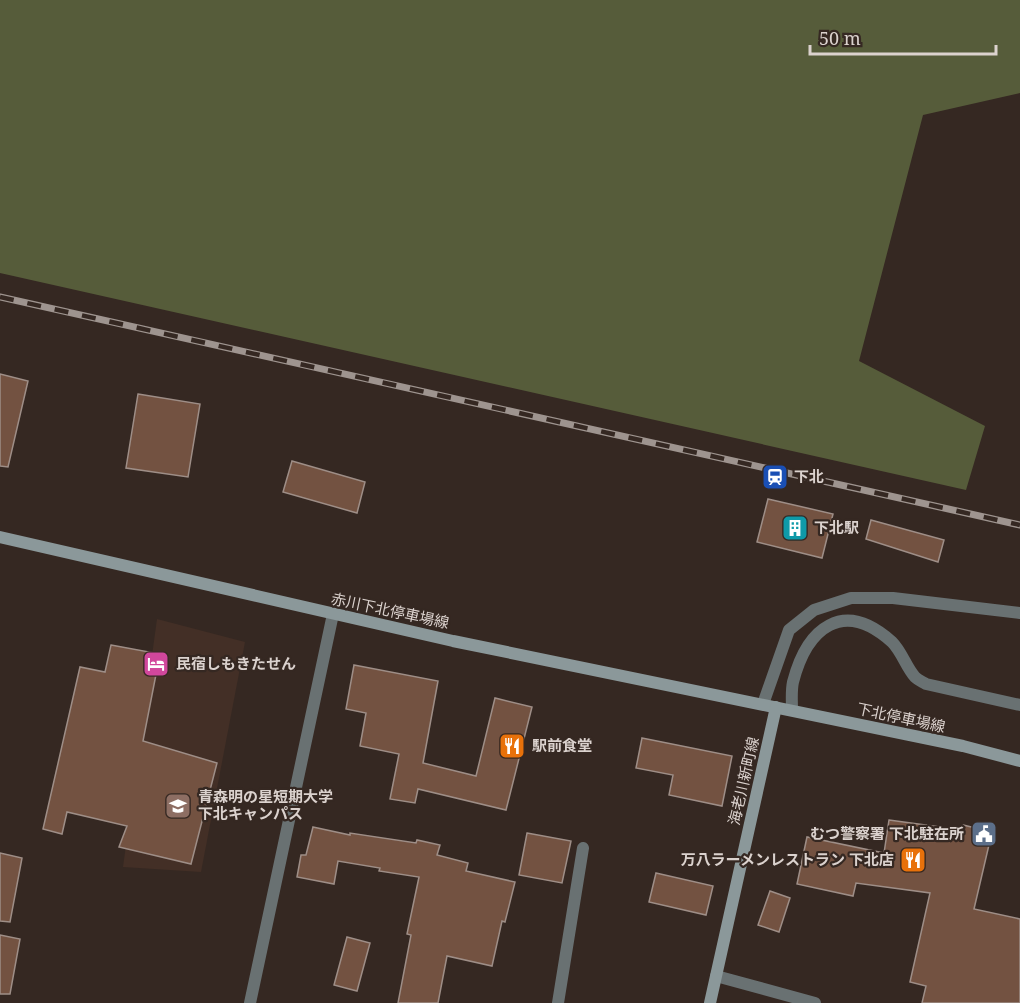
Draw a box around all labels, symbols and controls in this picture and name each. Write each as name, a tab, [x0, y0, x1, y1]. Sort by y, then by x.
scale bar	[810, 18, 996, 56]
text: 50 m	[819, 26, 861, 50]
station icon: 下北	[760, 462, 790, 492]
place label: 下北	[794, 466, 824, 486]
building icon: 下北駅	[780, 513, 810, 543]
place label: 下北駅	[814, 517, 859, 537]
street label: 赤川下北停車場線	[329, 588, 451, 632]
hotel icon: 民宿しもきたせん	[141, 649, 171, 679]
place label: 民宿しもきたせん	[176, 653, 296, 673]
street label: 下北停車場線	[855, 698, 947, 736]
restaurant icon: 駅前食堂	[497, 731, 527, 761]
place label: 駅前食堂	[532, 735, 592, 755]
street label: 海老川新町線	[723, 735, 763, 827]
place label: 青森明の星短期大学 下北キャンパス	[198, 786, 333, 823]
school or university icon: 青森明の星短期大学 下北キャンパス	[163, 791, 193, 821]
public building icon: むつ警察署 下北駐在所	[969, 819, 999, 849]
place label: むつ警察署 下北駐在所	[810, 823, 964, 843]
restaurant icon: 万八ラーメンレストラン 下北店	[898, 845, 928, 875]
place label: 万八ラーメンレストラン 下北店	[681, 849, 894, 869]

